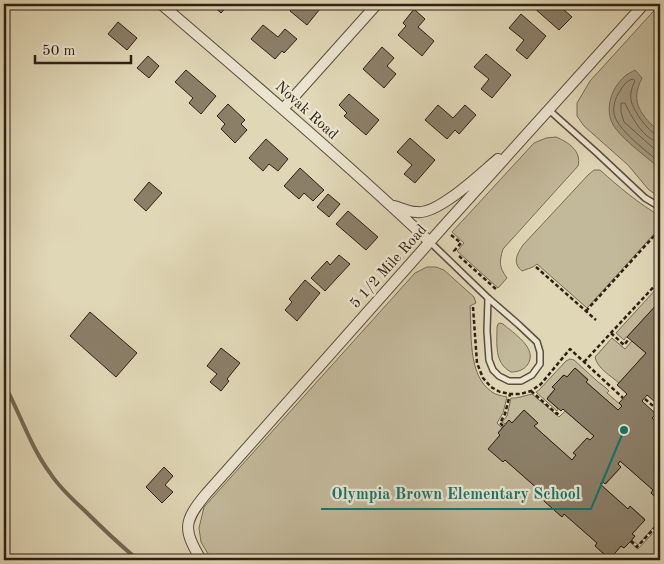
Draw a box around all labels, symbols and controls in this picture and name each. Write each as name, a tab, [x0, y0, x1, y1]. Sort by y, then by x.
scale bar	[35, 32, 131, 64]
text: 50 m	[42, 44, 76, 59]
street label: Novak Road	[272, 79, 340, 143]
street label: 5 1/2 Mile Road	[348, 222, 430, 312]
callout: Olympia Brown Elementary School	[321, 478, 591, 509]
text: Olympia Brown Elementary School	[331, 487, 581, 503]

